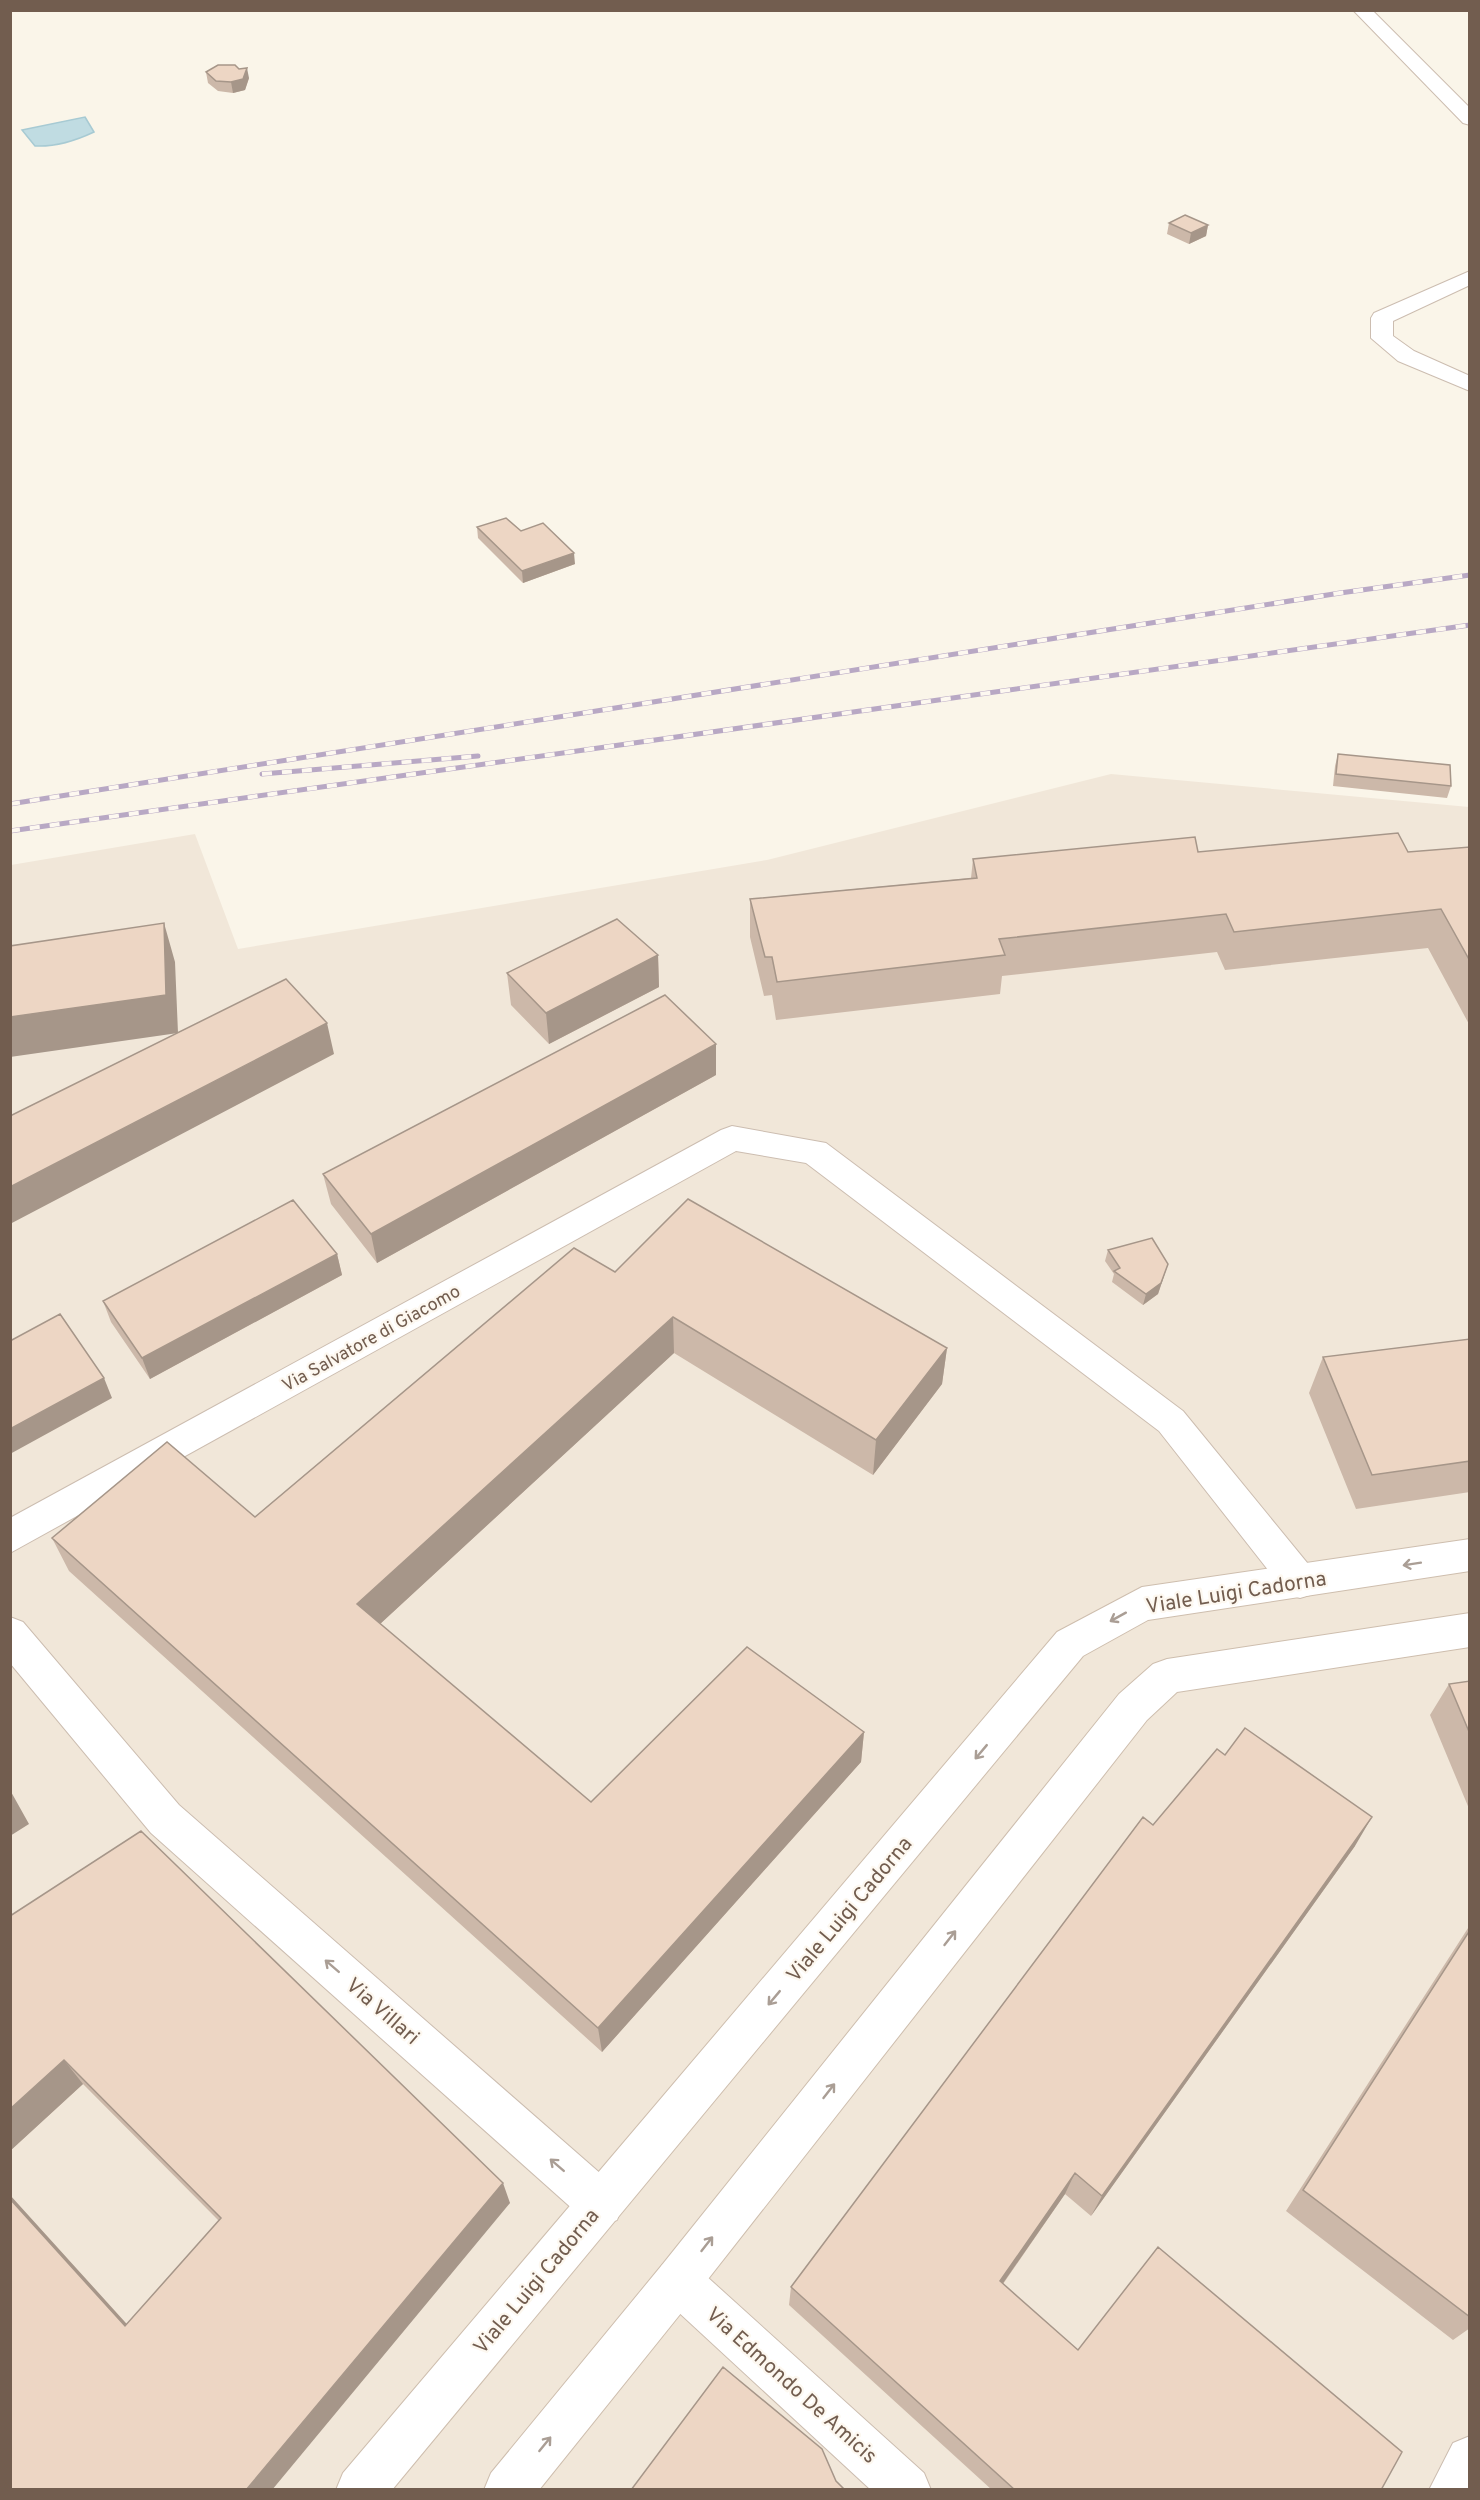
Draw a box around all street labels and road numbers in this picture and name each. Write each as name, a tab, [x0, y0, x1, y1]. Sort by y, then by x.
street label: Via Salvatore di Giacomo	[279, 1281, 465, 1398]
street label: Viale Luigi Cadorna	[1144, 1566, 1328, 1621]
street label: Viale Luigi Cadorna	[781, 1831, 919, 1988]
street label: Via Villari	[340, 1973, 424, 2051]
street label: Viale Luigi Cadorna	[468, 2203, 606, 2360]
street label: Via Edmondo De Amicis	[700, 2302, 882, 2470]

